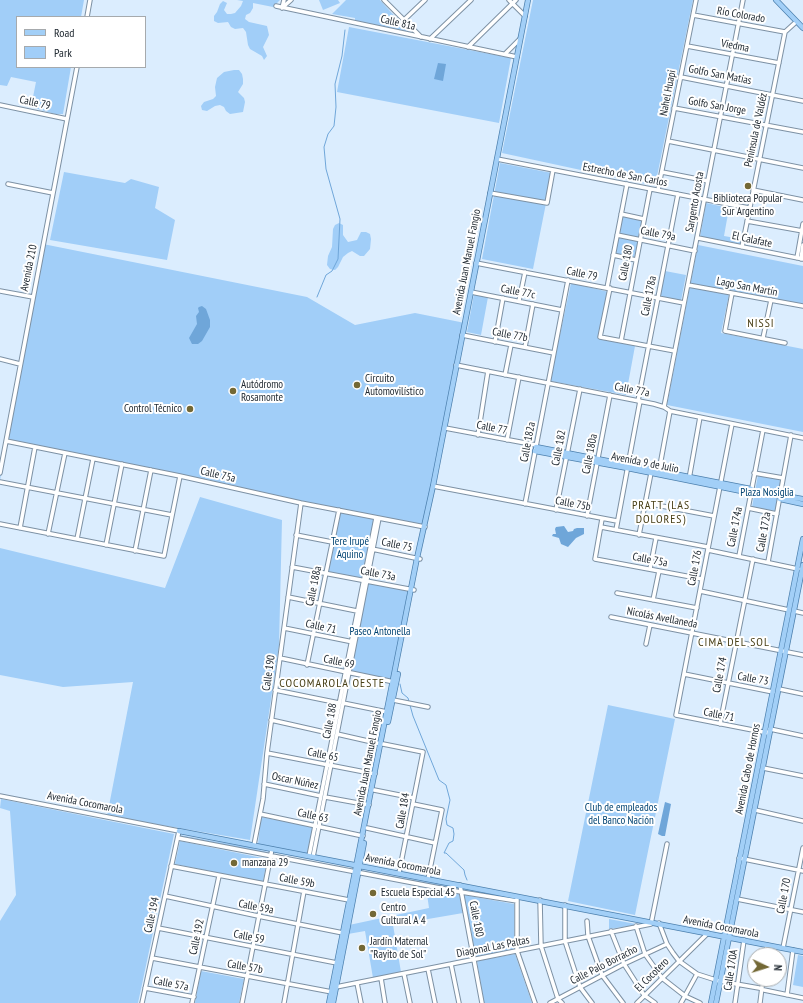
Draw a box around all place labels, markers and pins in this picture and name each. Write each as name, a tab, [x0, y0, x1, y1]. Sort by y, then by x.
marker: Biblioteca Popular Sur Argentino	[743, 181, 753, 191]
place label: Biblioteca Popular Sur Argentino	[713, 192, 783, 218]
place label: Circuito Automovilístico	[365, 372, 424, 398]
place label: Autódromo Rosamonte	[241, 378, 283, 404]
marker: Circuito Automovilístico	[352, 380, 362, 390]
marker: Autódromo Rosamonte	[228, 386, 238, 396]
place label: Control Técnico	[124, 402, 182, 416]
marker: Control Técnico	[185, 404, 195, 414]
place label: manzana 29	[242, 856, 288, 870]
marker: manzana 29	[229, 858, 239, 868]
place label: Escuela Especial 45	[381, 886, 455, 900]
marker: Escuela Especial 45	[368, 888, 378, 898]
place label: Centro Cultural A 4	[381, 901, 426, 927]
marker: Centro Cultural A 4	[368, 909, 378, 919]
place label: Jardín Maternal "Rayito de Sol"	[370, 935, 428, 961]
marker: Jardín Maternal "Rayito de Sol"	[357, 943, 367, 953]

